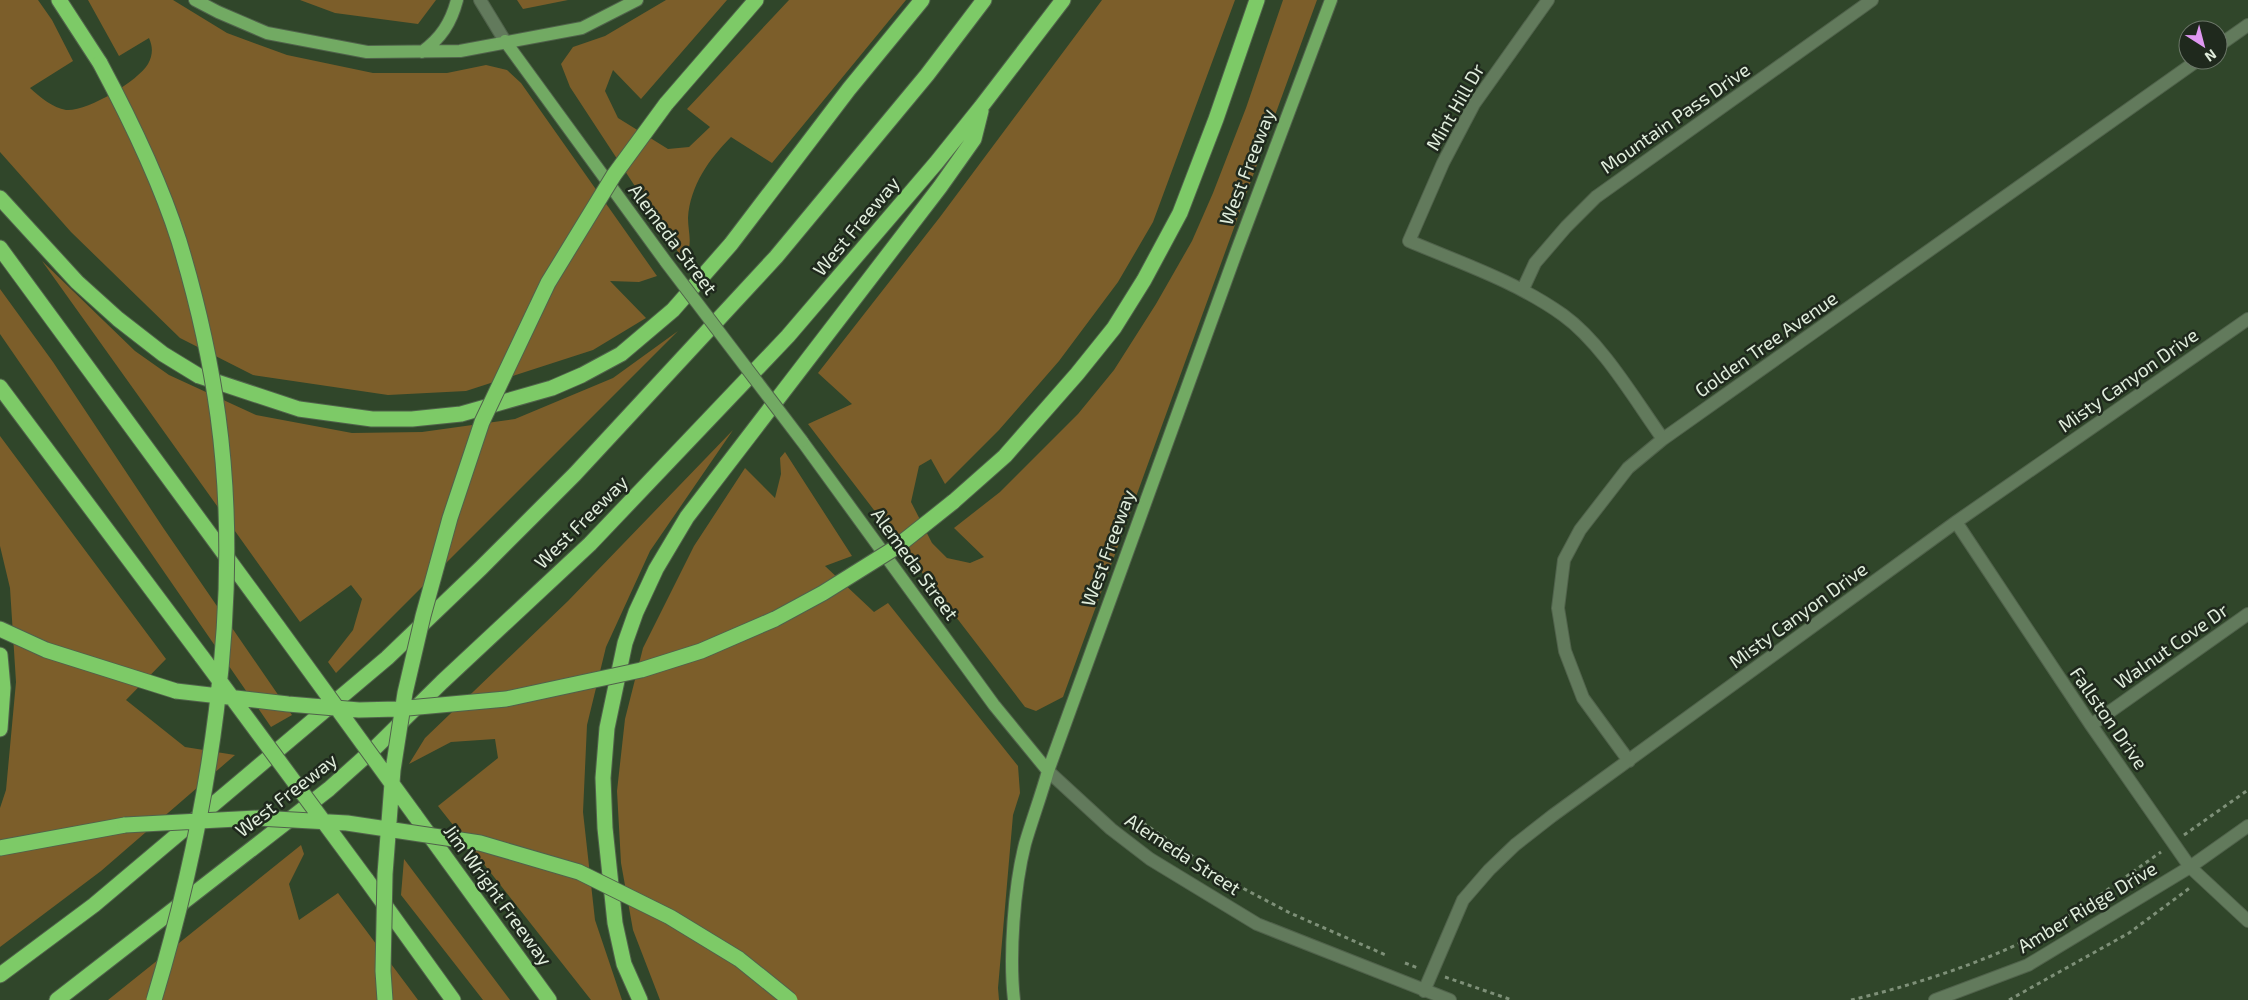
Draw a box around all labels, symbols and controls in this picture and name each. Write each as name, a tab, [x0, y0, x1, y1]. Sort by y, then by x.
north arrow	[2178, 20, 2228, 70]
text: N	[2202, 46, 2220, 66]
street label: Mountain Pass Drive	[1596, 57, 1754, 178]
street label: Mint Hill Dr	[1420, 59, 1489, 154]
street label: West Freeway	[1214, 105, 1279, 228]
street label: West Freeway	[807, 171, 904, 280]
street label: Alemeda Street	[624, 179, 723, 299]
street label: Golden Tree Avenue	[1690, 286, 1841, 401]
street label: Misty Canyon Drive	[2053, 323, 2202, 436]
street label: West Freeway	[529, 470, 632, 573]
street label: West Freeway	[1076, 486, 1139, 609]
street label: Alemeda Street	[867, 503, 964, 624]
street label: Misty Canyon Drive	[1724, 557, 1871, 673]
street label: Walnut Cove Dr	[2110, 598, 2232, 693]
street label: Fallston Drive	[2066, 662, 2153, 773]
street label: West Freeway	[230, 748, 341, 841]
street label: Alemeda Street	[1121, 808, 1245, 899]
street label: Jim Wright Freeway	[439, 820, 557, 970]
street label: Amber Ridge Drive	[2013, 856, 2161, 957]

